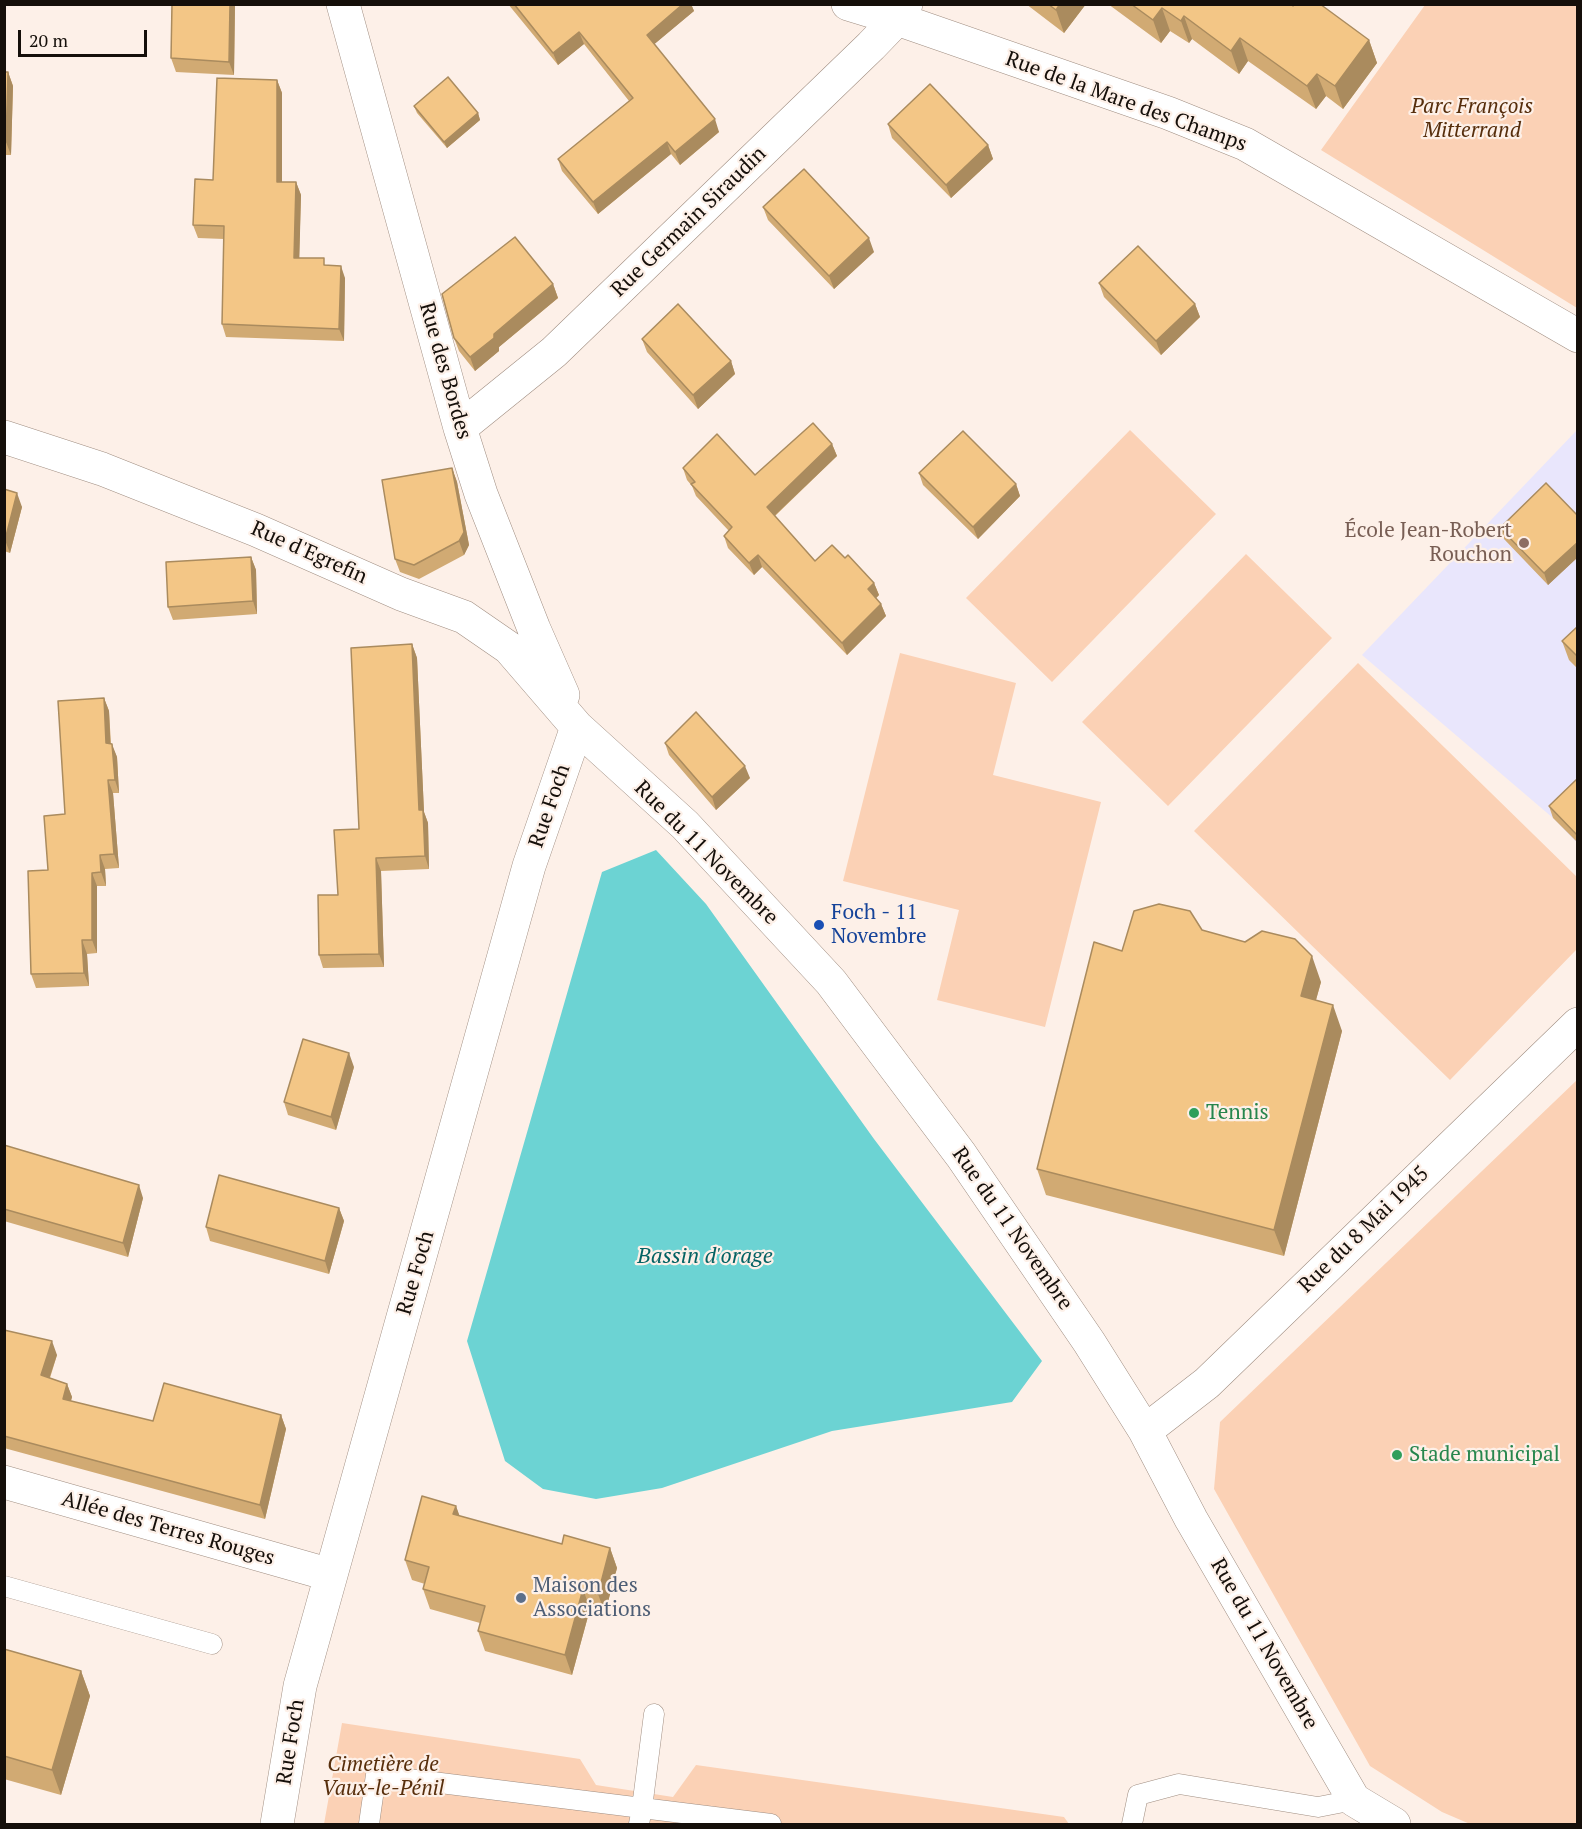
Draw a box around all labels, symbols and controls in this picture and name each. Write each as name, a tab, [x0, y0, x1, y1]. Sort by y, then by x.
scale bar	[21, 18, 150, 56]
text: 20 m	[29, 28, 68, 52]
street label: Rue de la Mare des Champs	[1002, 47, 1250, 157]
park label: Parc François Mitterrand	[1411, 94, 1533, 144]
street label: Rue Germain Siraudin	[606, 142, 772, 302]
street label: Rue des Bordes	[413, 300, 477, 442]
street label: Rue d'Egrefin	[247, 516, 371, 590]
place label: École Jean-Robert Rouchon	[1345, 518, 1512, 568]
marker: École Jean-Robert Rouchon	[1517, 536, 1531, 550]
street label: Rue Foch	[524, 761, 576, 851]
street label: Rue du 11 Novembre	[629, 776, 783, 930]
place label: Foch - 11 Novembre	[831, 900, 927, 950]
marker: Foch - 11 Novembre	[812, 918, 826, 932]
place label: Tennis	[1206, 1100, 1269, 1126]
marker: Tennis	[1187, 1106, 1201, 1120]
street label: Rue du 11 Novembre	[946, 1143, 1078, 1315]
street label: Rue du 8 Mai 1945	[1294, 1161, 1434, 1299]
street label: Rue Foch	[392, 1228, 440, 1318]
water label: Bassin d'orage	[637, 1244, 773, 1270]
place label: Stade municipal	[1409, 1442, 1560, 1468]
marker: Stade municipal	[1390, 1448, 1404, 1462]
street label: Allée des Terres Rouges	[59, 1487, 277, 1571]
street label: Rue du 11 Novembre	[1205, 1554, 1323, 1734]
place label: Maison des Associations	[533, 1573, 651, 1623]
marker: Maison des Associations	[514, 1591, 528, 1605]
street label: Rue Foch	[272, 1697, 310, 1787]
park label: Cimetière de Vaux-le-Pénil	[322, 1752, 444, 1802]

